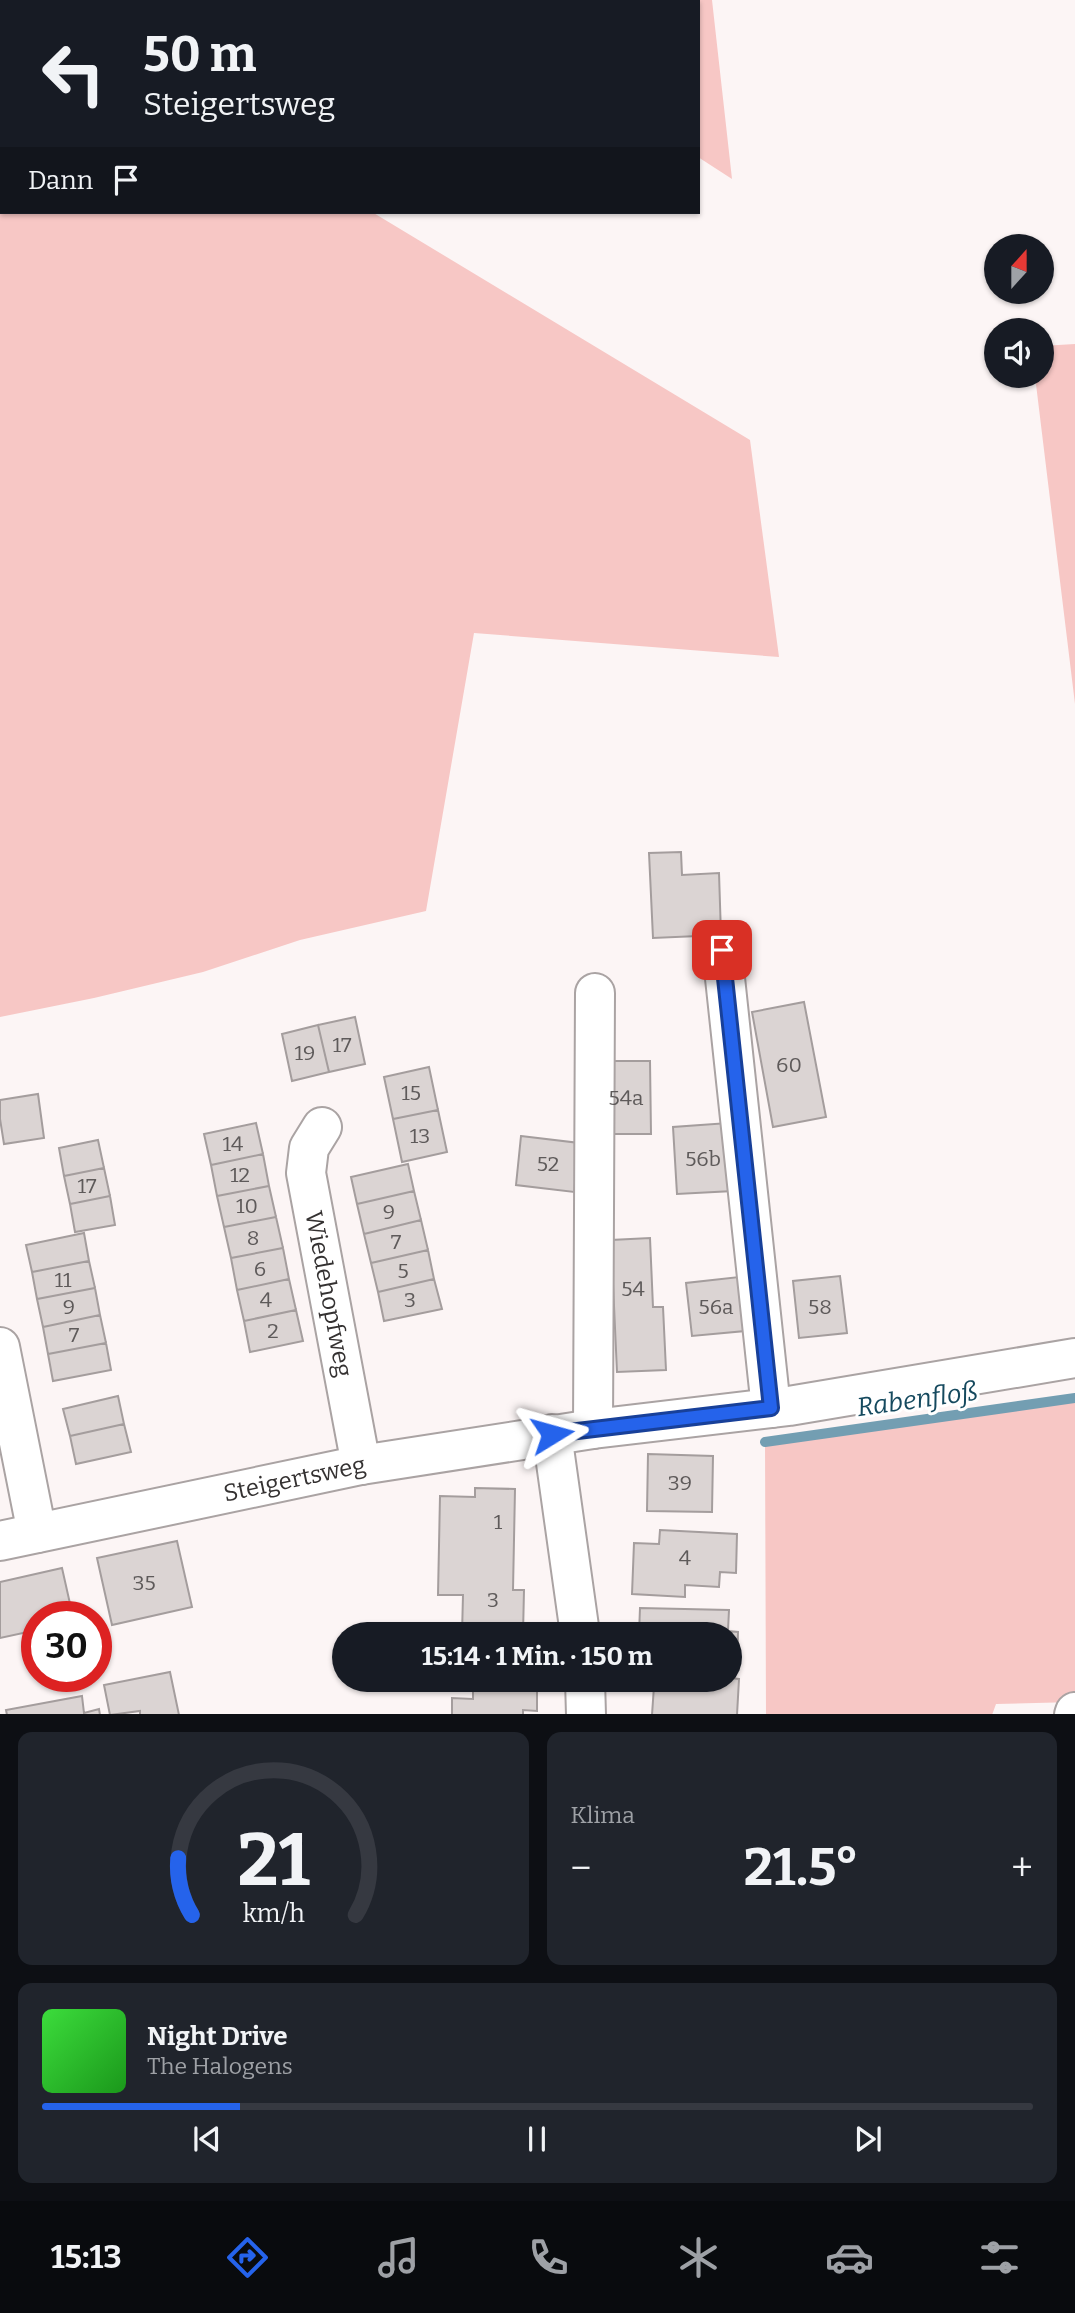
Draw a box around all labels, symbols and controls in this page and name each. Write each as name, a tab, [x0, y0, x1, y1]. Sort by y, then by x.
text: 50 m	[143, 25, 256, 84]
icon: left	[28, 28, 119, 119]
text: Steigertsweg	[143, 85, 336, 123]
icon: arrive	[107, 161, 145, 199]
text: Dann	[28, 165, 93, 196]
north arrow	[984, 234, 1054, 304]
map controls	[984, 234, 1054, 388]
button: sound	[984, 318, 1054, 388]
pin	[692, 920, 752, 980]
icon: arrive	[703, 931, 741, 969]
house number: 17	[333, 1032, 352, 1058]
house number: 19	[295, 1040, 315, 1066]
house number: 60	[776, 1052, 802, 1078]
house number: 15	[401, 1080, 421, 1106]
house number: 54a	[609, 1085, 644, 1111]
house number: 13	[410, 1123, 430, 1149]
house number: 14	[223, 1131, 243, 1157]
house number: 56b	[685, 1146, 721, 1172]
house number: 52	[537, 1151, 559, 1177]
house number: 12	[230, 1162, 250, 1188]
house number: 17	[78, 1173, 97, 1199]
house number: 10	[236, 1193, 258, 1219]
house number: 9	[383, 1199, 395, 1225]
street label: Wiedehopfweg	[299, 1209, 358, 1379]
house number: 8	[247, 1225, 259, 1251]
house number: 7	[391, 1229, 402, 1255]
house number: 6	[254, 1256, 266, 1282]
house number: 5	[397, 1258, 409, 1284]
house number: 11	[54, 1267, 72, 1293]
house number: 54	[621, 1276, 645, 1302]
house number: 4	[260, 1287, 272, 1313]
house number: 3	[404, 1287, 416, 1313]
house number: 9	[63, 1294, 75, 1320]
house number: 56a	[698, 1294, 734, 1320]
house number: 58	[808, 1294, 832, 1320]
house number: 2	[267, 1318, 279, 1344]
house number: 7	[69, 1322, 80, 1348]
water label: Rabenfloß	[855, 1376, 979, 1423]
position arrow	[515, 1397, 589, 1471]
street label: Steigertsweg	[221, 1450, 368, 1508]
house number: 39	[668, 1470, 692, 1496]
house number: 1	[494, 1509, 503, 1535]
house number: 4	[679, 1545, 691, 1571]
house number: 35	[132, 1570, 156, 1596]
house number: 3	[487, 1587, 499, 1613]
speed limit sign: 30	[21, 1601, 112, 1692]
text: 15:14 · 1 Min. · 150 m	[422, 1641, 652, 1672]
text: Klima	[571, 1801, 635, 1829]
text: 21	[237, 1817, 310, 1904]
text: 21.5°	[744, 1836, 859, 1899]
text: −	[571, 1845, 591, 1891]
text: +	[1011, 1845, 1033, 1891]
text: km/h	[242, 1898, 305, 1928]
text: Night Drive	[147, 2021, 288, 2052]
text: The Halogens	[147, 2052, 293, 2080]
icon: previous	[188, 2120, 226, 2158]
icon: pause	[518, 2120, 556, 2158]
icon: next	[849, 2120, 887, 2158]
icon: directions	[223, 2233, 272, 2282]
icon: music	[374, 2233, 423, 2282]
icon: phone	[524, 2233, 573, 2282]
icon: climate	[674, 2233, 723, 2282]
icon: car	[825, 2233, 874, 2282]
icon: filters	[975, 2233, 1024, 2282]
text: 15:13	[51, 2238, 122, 2276]

